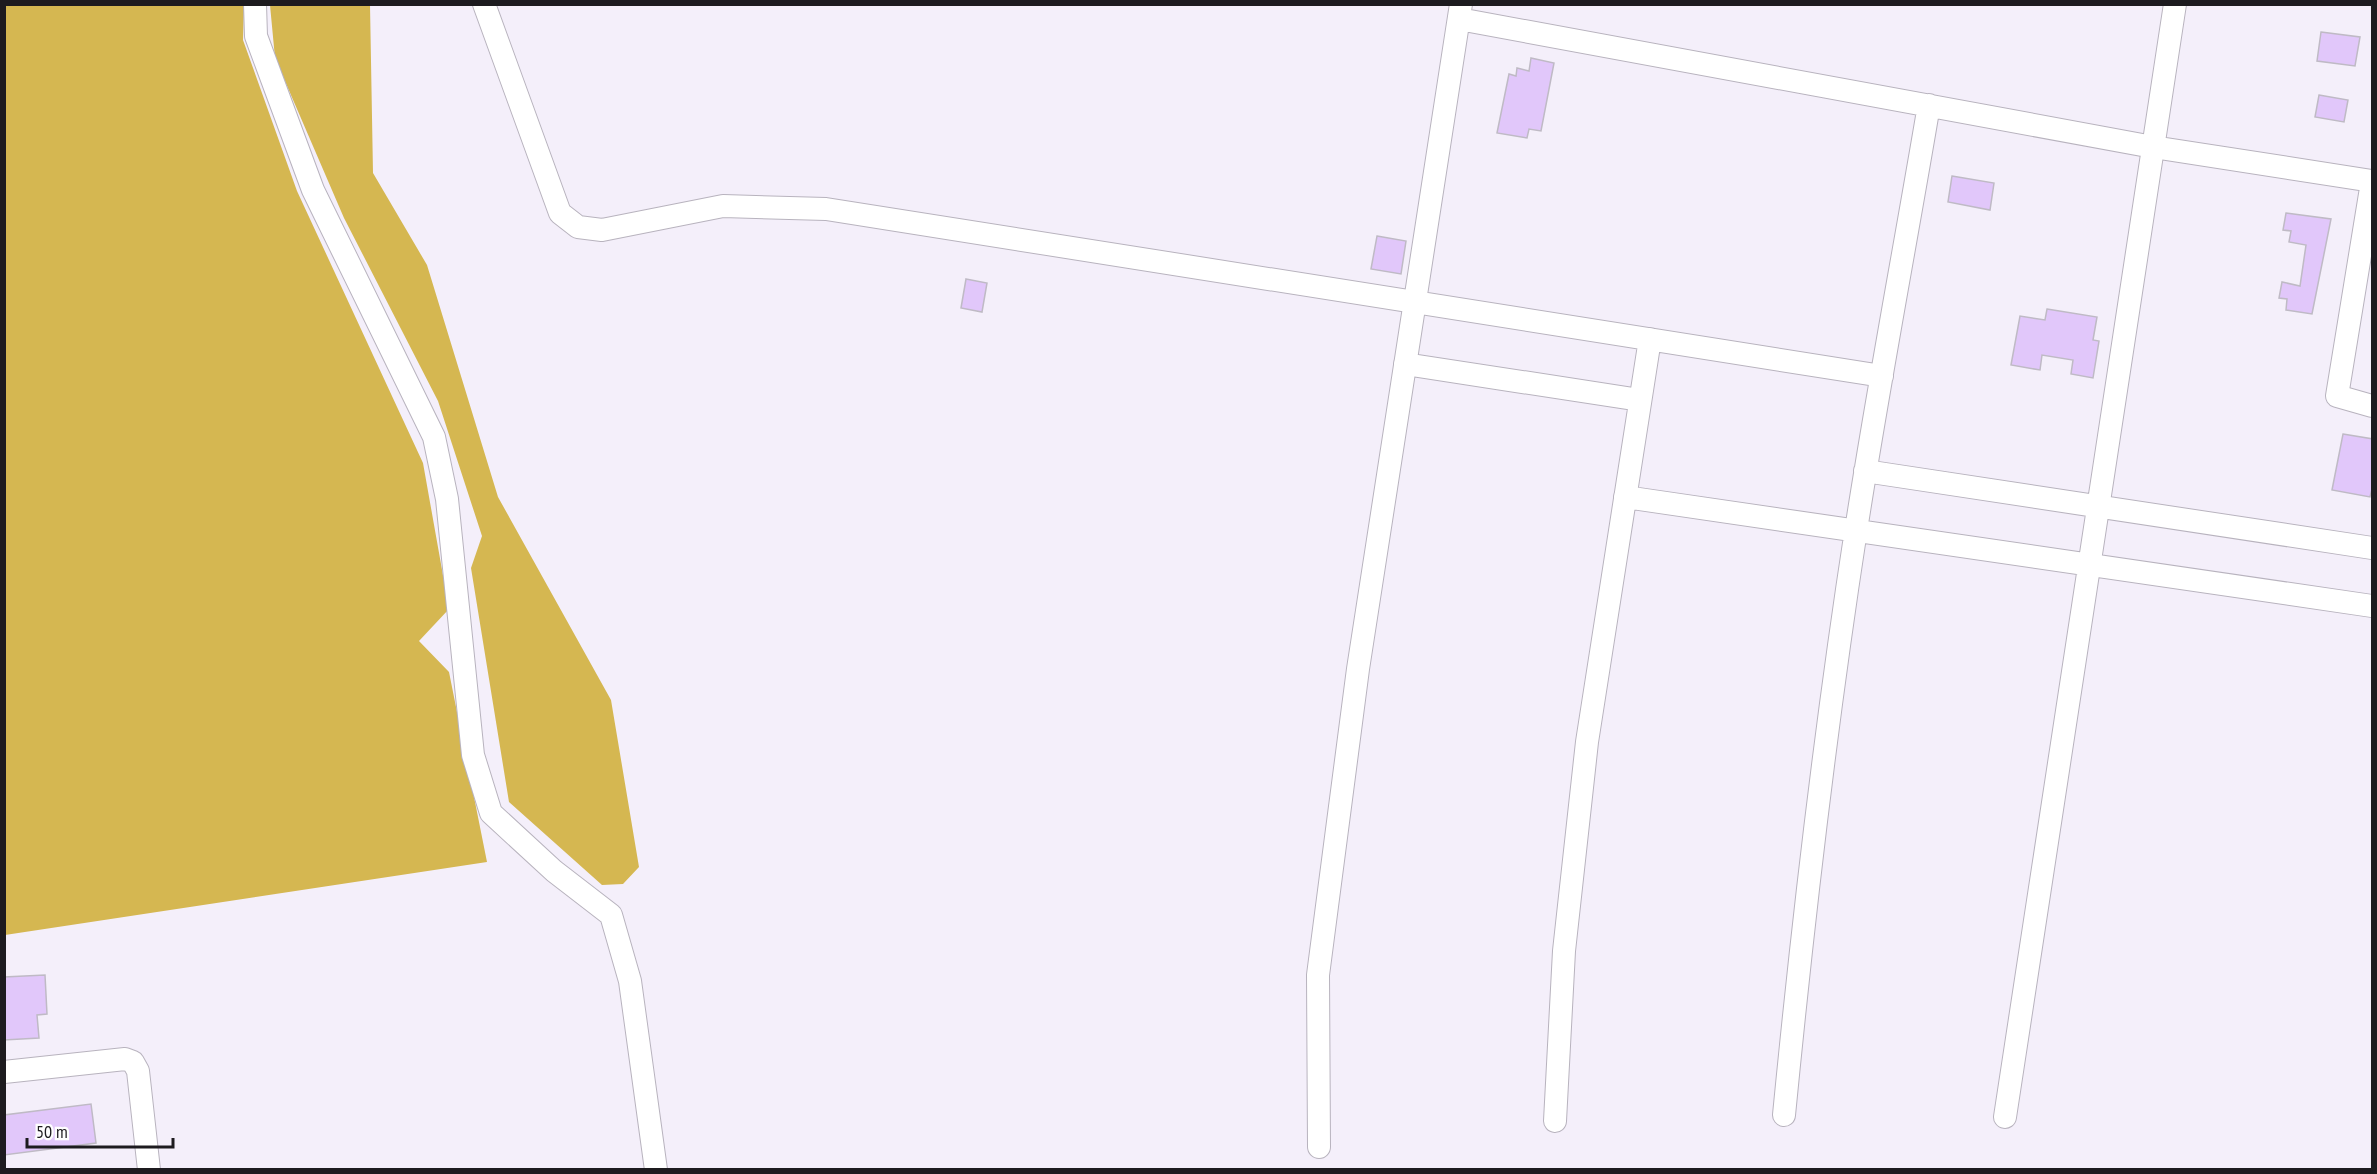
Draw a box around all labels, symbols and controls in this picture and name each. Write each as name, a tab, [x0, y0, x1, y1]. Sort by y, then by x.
scale bar	[27, 1111, 172, 1149]
text: 50 m	[36, 1120, 68, 1143]

